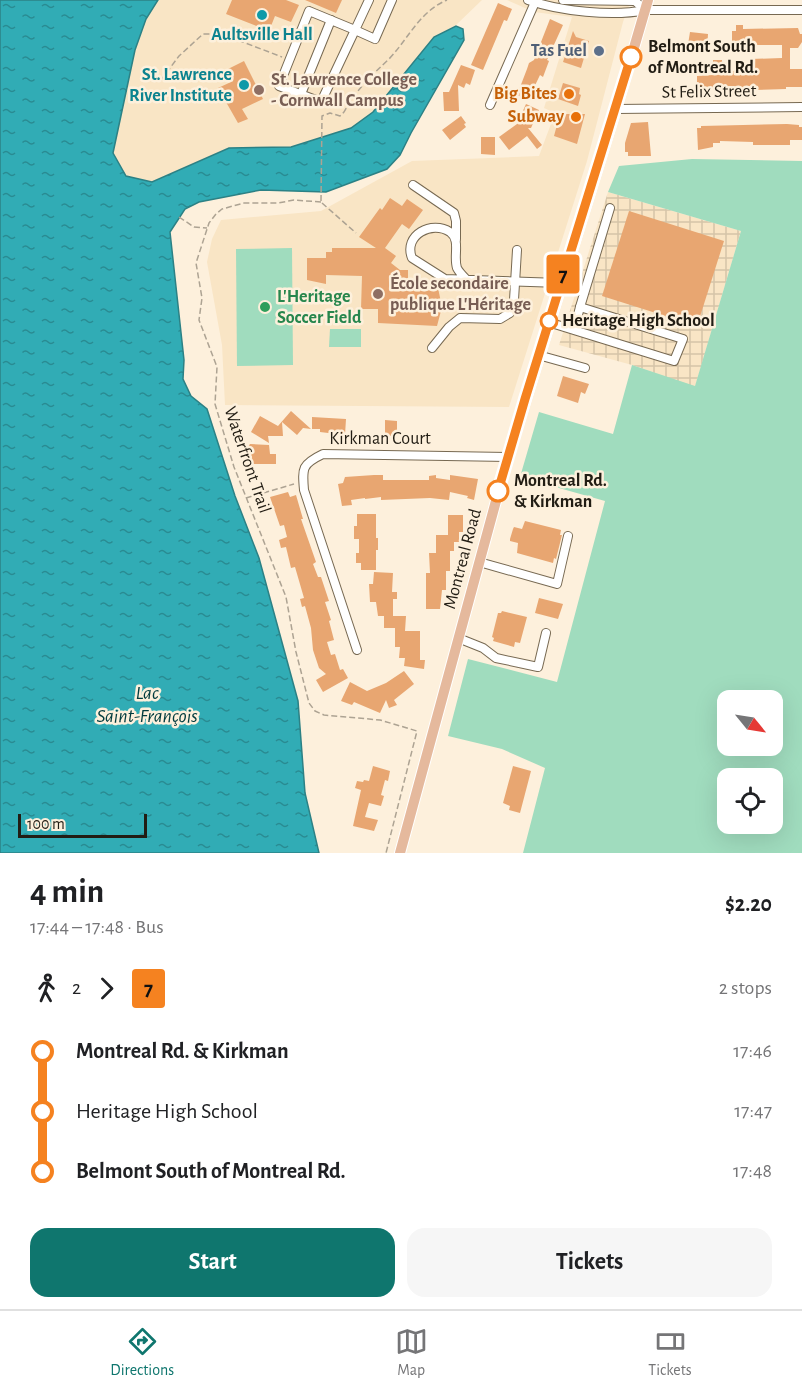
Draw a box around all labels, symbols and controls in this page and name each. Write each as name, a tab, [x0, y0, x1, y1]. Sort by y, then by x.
marker: Aultsville Hall	[255, 8, 269, 22]
place label: Aultsville Hall	[211, 26, 313, 44]
place label: Belmont South of Montreal Rd.	[648, 38, 758, 77]
place label: Tas Fuel	[531, 42, 587, 60]
marker: Tas Fuel	[592, 44, 606, 58]
marker: Belmont South of Montreal Rd.	[620, 46, 642, 68]
place label: St. Lawrence River Institute	[129, 66, 232, 105]
place label: St. Lawrence College - Cornwall Campus	[271, 71, 417, 110]
marker: St. Lawrence River Institute	[237, 78, 251, 92]
street label: St Felix Street	[662, 82, 757, 102]
marker: St. Lawrence College - Cornwall Campus	[252, 83, 266, 97]
place label: Big Bites	[494, 85, 557, 103]
marker: Big Bites	[562, 87, 576, 101]
place label: Subway	[508, 108, 565, 126]
marker: Subway	[569, 110, 583, 124]
line badge: 7	[544, 254, 582, 294]
text: 7	[558, 264, 568, 285]
place label: École secondaire publique L'Héritage	[390, 272, 531, 314]
marker: École secondaire publique L'Héritage	[371, 287, 385, 301]
place label: L'Heritage Soccer Field	[277, 288, 362, 327]
marker: L'Heritage Soccer Field	[258, 300, 272, 314]
marker: Heritage High School	[540, 312, 558, 330]
place label: Heritage High School	[562, 312, 715, 330]
street label: Waterfront Trail	[220, 404, 274, 516]
street label: Kirkman Court	[329, 430, 431, 448]
place label: Montreal Rd. & Kirkman	[514, 472, 607, 511]
marker: Montreal Rd. & Kirkman	[487, 480, 509, 502]
street label: Montreal Road	[441, 507, 485, 611]
water label: Lac Saint-François	[96, 683, 198, 726]
north arrow	[717, 690, 783, 756]
map controls	[717, 690, 783, 834]
button: locate	[717, 768, 783, 834]
scale bar	[18, 811, 147, 838]
text: 100 m	[27, 816, 65, 832]
text: 4 min	[30, 876, 104, 909]
text: $2.20	[725, 893, 772, 915]
text: 17:44 – 17:48 · Bus	[30, 917, 164, 937]
icon: walk	[30, 972, 63, 1005]
icon: forward	[90, 972, 123, 1005]
text: 2	[72, 978, 81, 998]
text: 7	[144, 978, 153, 999]
text: 2 stops	[719, 978, 772, 998]
text: Montreal Rd. & Kirkman	[76, 1040, 289, 1062]
text: 17:46	[733, 1041, 772, 1061]
text: Heritage High School	[76, 1100, 258, 1122]
text: 17:47	[734, 1101, 772, 1121]
text: Belmont South of Montreal Rd.	[76, 1160, 346, 1182]
text: 17:48	[733, 1161, 772, 1181]
button: Start	[30, 1228, 395, 1297]
button: Tickets	[407, 1228, 772, 1297]
tab: Directions	[110, 1325, 174, 1380]
tab: Map	[395, 1325, 428, 1380]
tab: Tickets	[648, 1325, 692, 1380]

